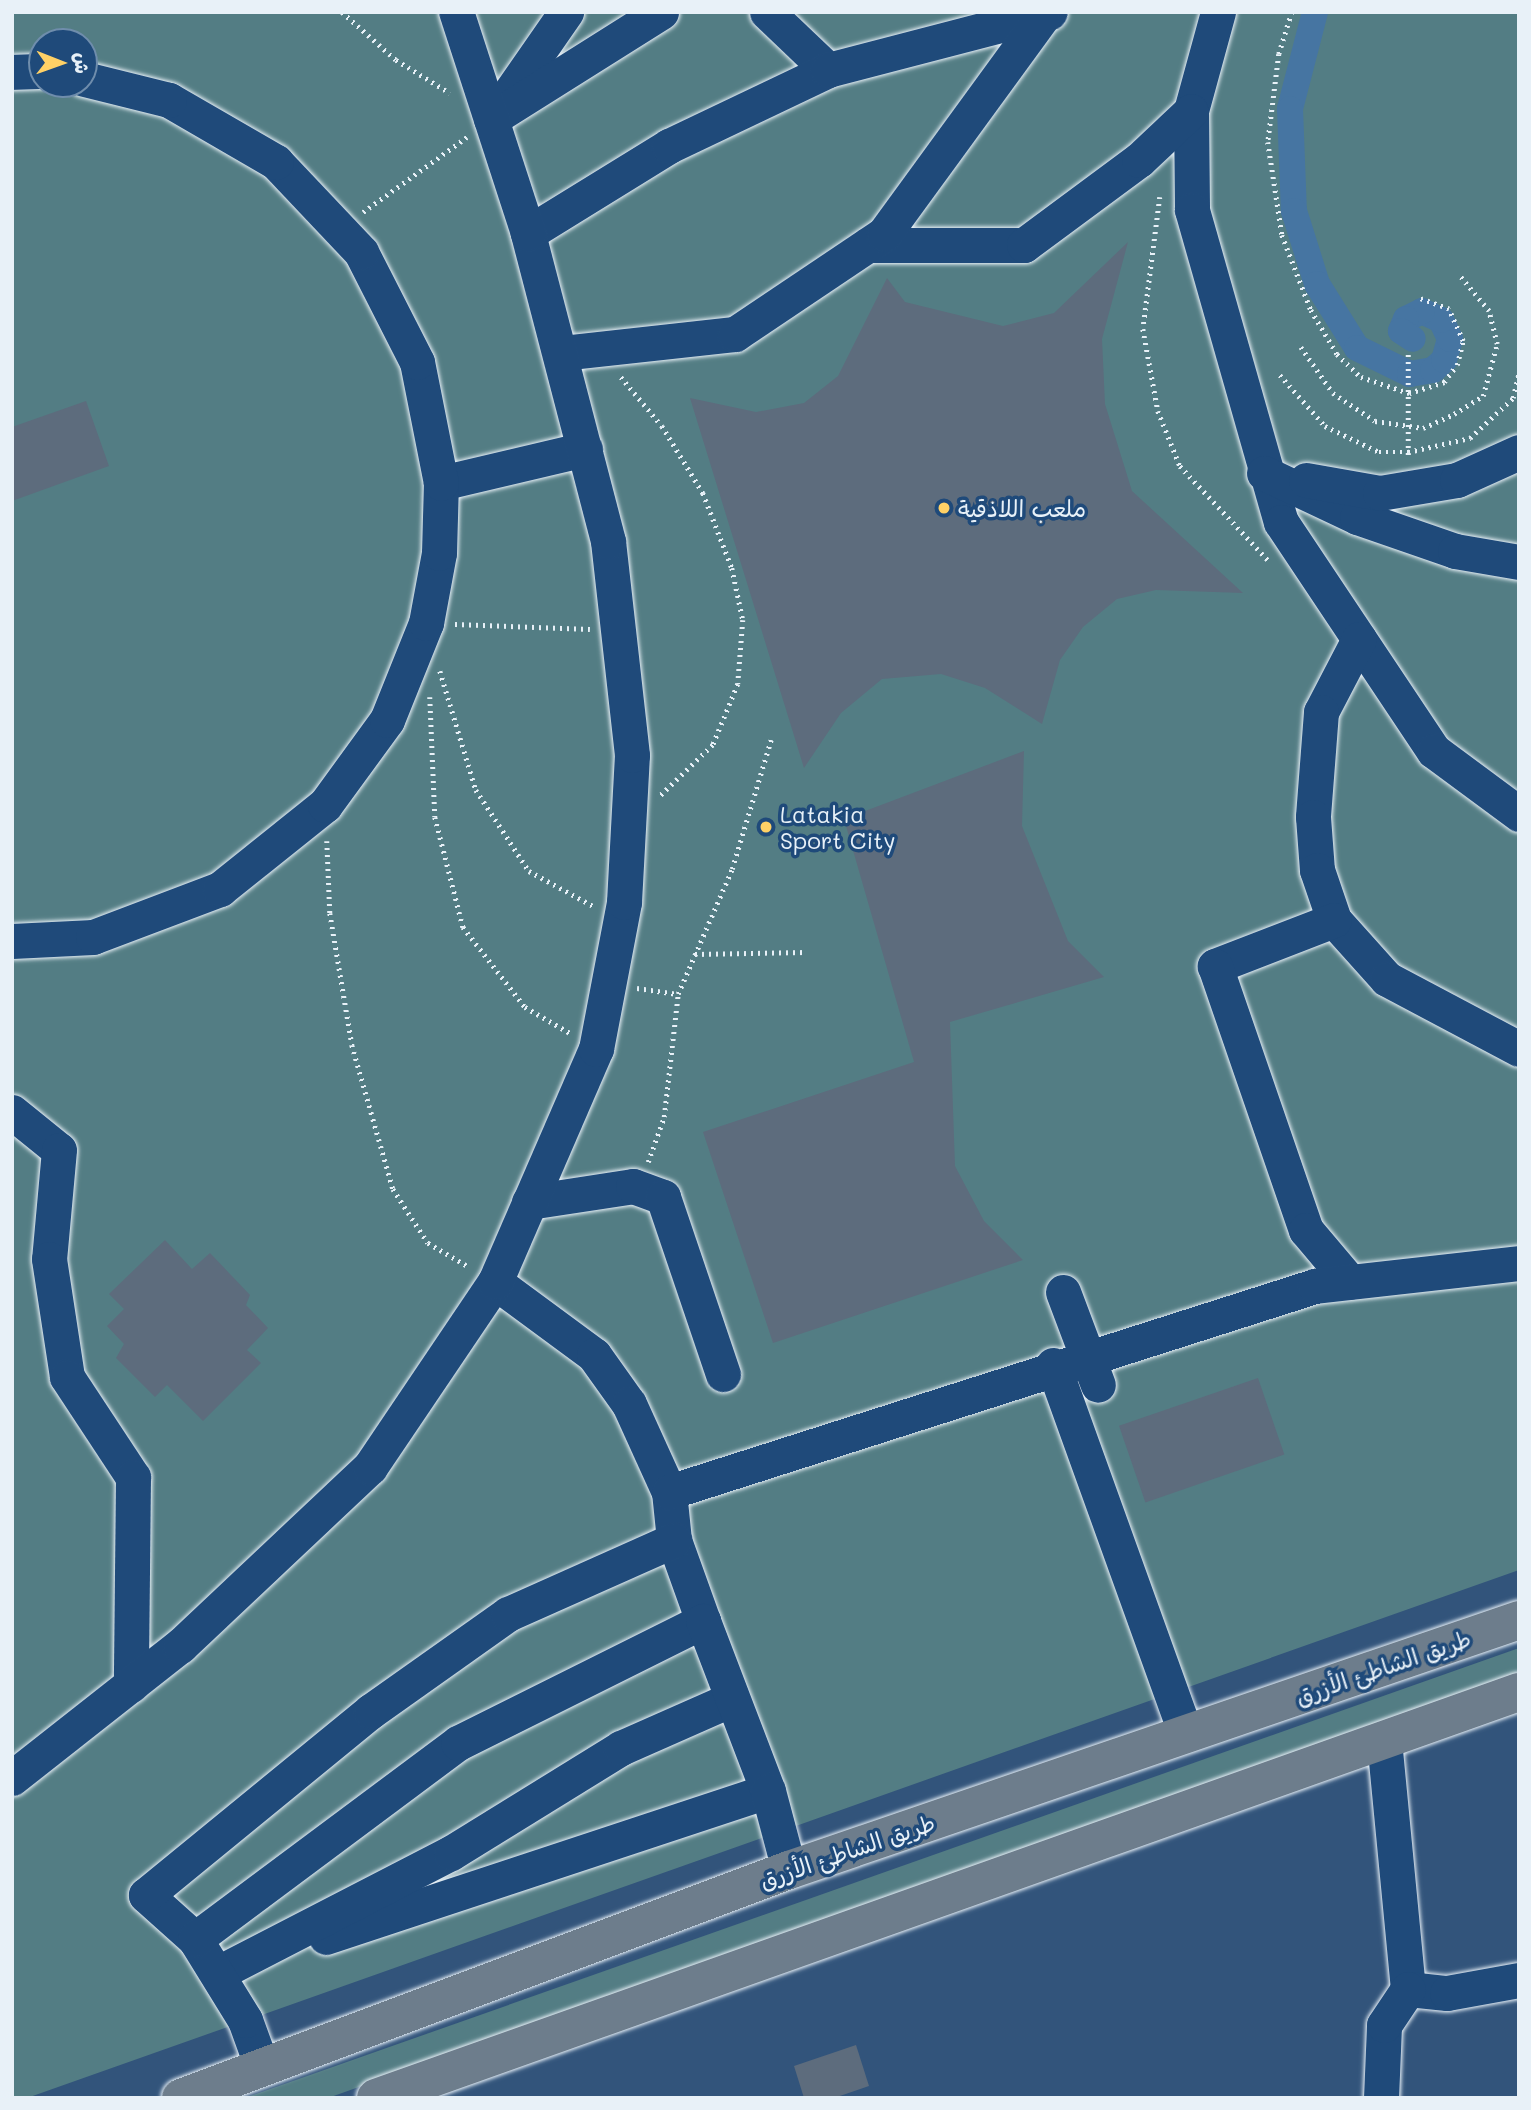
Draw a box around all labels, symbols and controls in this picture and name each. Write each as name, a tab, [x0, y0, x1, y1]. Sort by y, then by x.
north arrow	[28, 28, 98, 98]
text: ش	[70, 53, 95, 74]
place label: ملعب اللاذقية	[958, 494, 1086, 522]
marker: ملعب اللاذقية	[936, 500, 952, 516]
place label: Latakia Sport City	[780, 800, 895, 854]
marker: Latakia Sport City	[758, 819, 774, 835]
street label: طريق الشاطئ الأزرق	[1292, 1624, 1474, 1710]
street label: طريق الشاطئ الأزرق	[756, 1808, 938, 1894]

